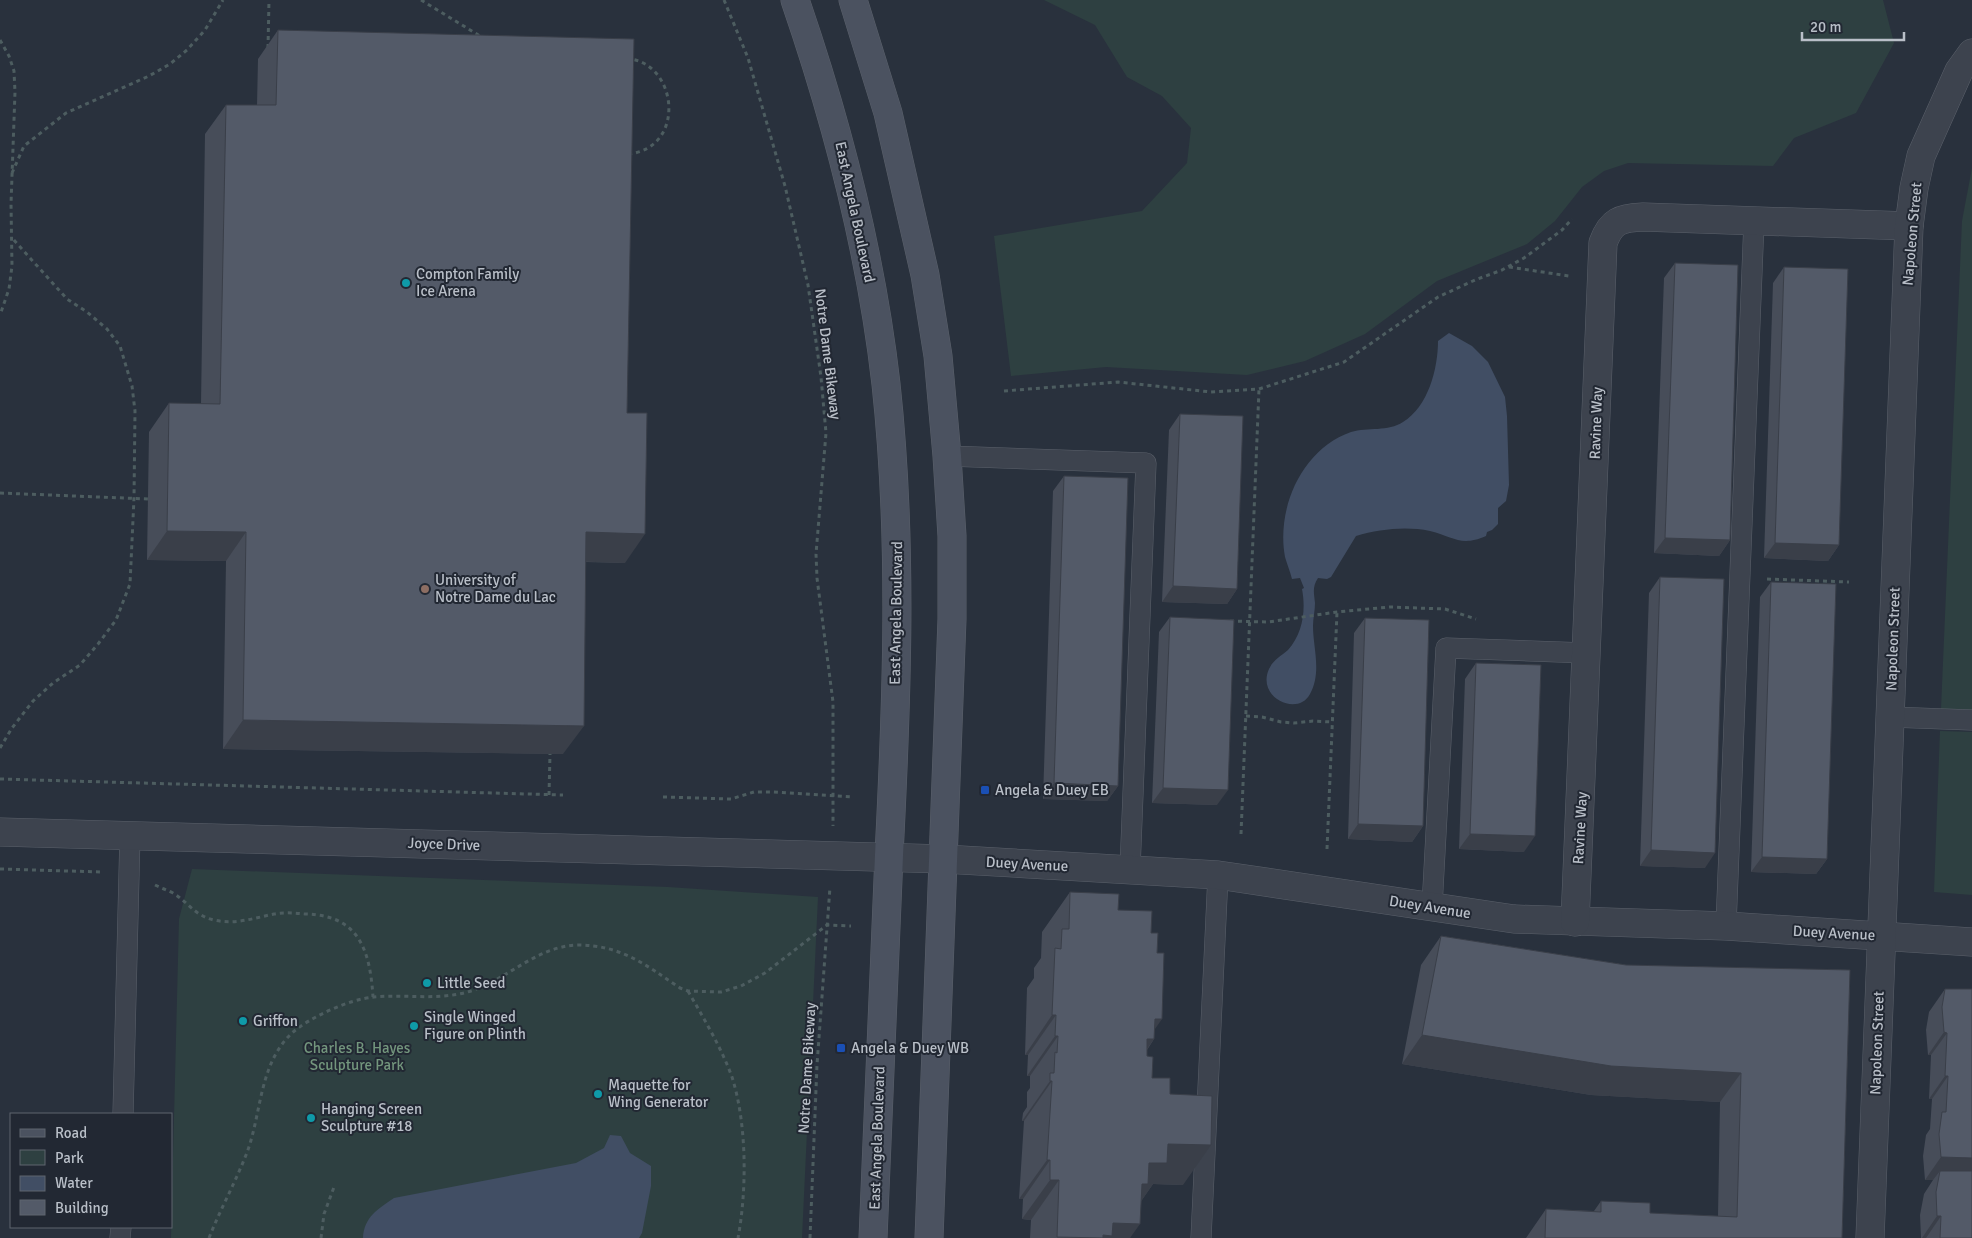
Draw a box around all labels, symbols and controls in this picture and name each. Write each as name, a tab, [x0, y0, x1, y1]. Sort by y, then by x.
scale bar	[1802, 10, 1904, 42]
text: 20 m	[1810, 18, 1841, 36]
street label: East Angela Boulevard	[831, 140, 879, 284]
street label: Napoleon Street	[1899, 182, 1925, 286]
place label: Compton Family Ice Arena	[416, 265, 519, 300]
marker: Compton Family Ice Arena	[400, 277, 412, 289]
street label: Notre Dame Bikeway	[811, 287, 845, 421]
street label: Ravine Way	[1586, 386, 1606, 460]
street label: East Angela Boulevard	[886, 541, 906, 685]
place label: University of Notre Dame du Lac	[435, 571, 556, 606]
marker: University of Notre Dame du Lac	[419, 583, 431, 595]
street label: Napoleon Street	[1882, 587, 1904, 691]
place label: Angela & Duey EB	[995, 781, 1109, 799]
marker: Angela & Duey EB	[979, 784, 991, 796]
street label: Ravine Way	[1569, 791, 1591, 865]
street label: Joyce Drive	[407, 834, 481, 854]
street label: Duey Avenue	[985, 853, 1069, 875]
street label: Duey Avenue	[1388, 892, 1472, 922]
street label: Duey Avenue	[1792, 922, 1876, 944]
place label: Little Seed	[437, 974, 505, 992]
marker: Little Seed	[421, 977, 433, 989]
street label: Napoleon Street	[1866, 991, 1888, 1095]
street label: Notre Dame Bikeway	[795, 1002, 819, 1134]
place label: Single Winged Figure on Plinth	[424, 1008, 526, 1043]
place label: Griffon	[253, 1012, 298, 1030]
marker: Griffon	[237, 1015, 249, 1027]
marker: Single Winged Figure on Plinth	[408, 1020, 420, 1032]
park label: Charles B. Hayes Sculpture Park	[304, 1039, 411, 1074]
place label: Angela & Duey WB	[851, 1039, 969, 1057]
marker: Angela & Duey WB	[835, 1042, 847, 1054]
street label: East Angela Boulevard	[865, 1066, 889, 1210]
place label: Maquette for Wing Generator	[608, 1076, 709, 1111]
marker: Maquette for Wing Generator	[592, 1088, 604, 1100]
place label: Hanging Screen Sculpture #18	[321, 1100, 422, 1135]
marker: Hanging Screen Sculpture #18	[305, 1112, 317, 1124]
legend	[10, 1113, 172, 1228]
text: Road	[55, 1124, 87, 1142]
text: Park	[55, 1149, 84, 1167]
text: Water	[55, 1174, 93, 1192]
text: Building	[55, 1199, 109, 1217]

